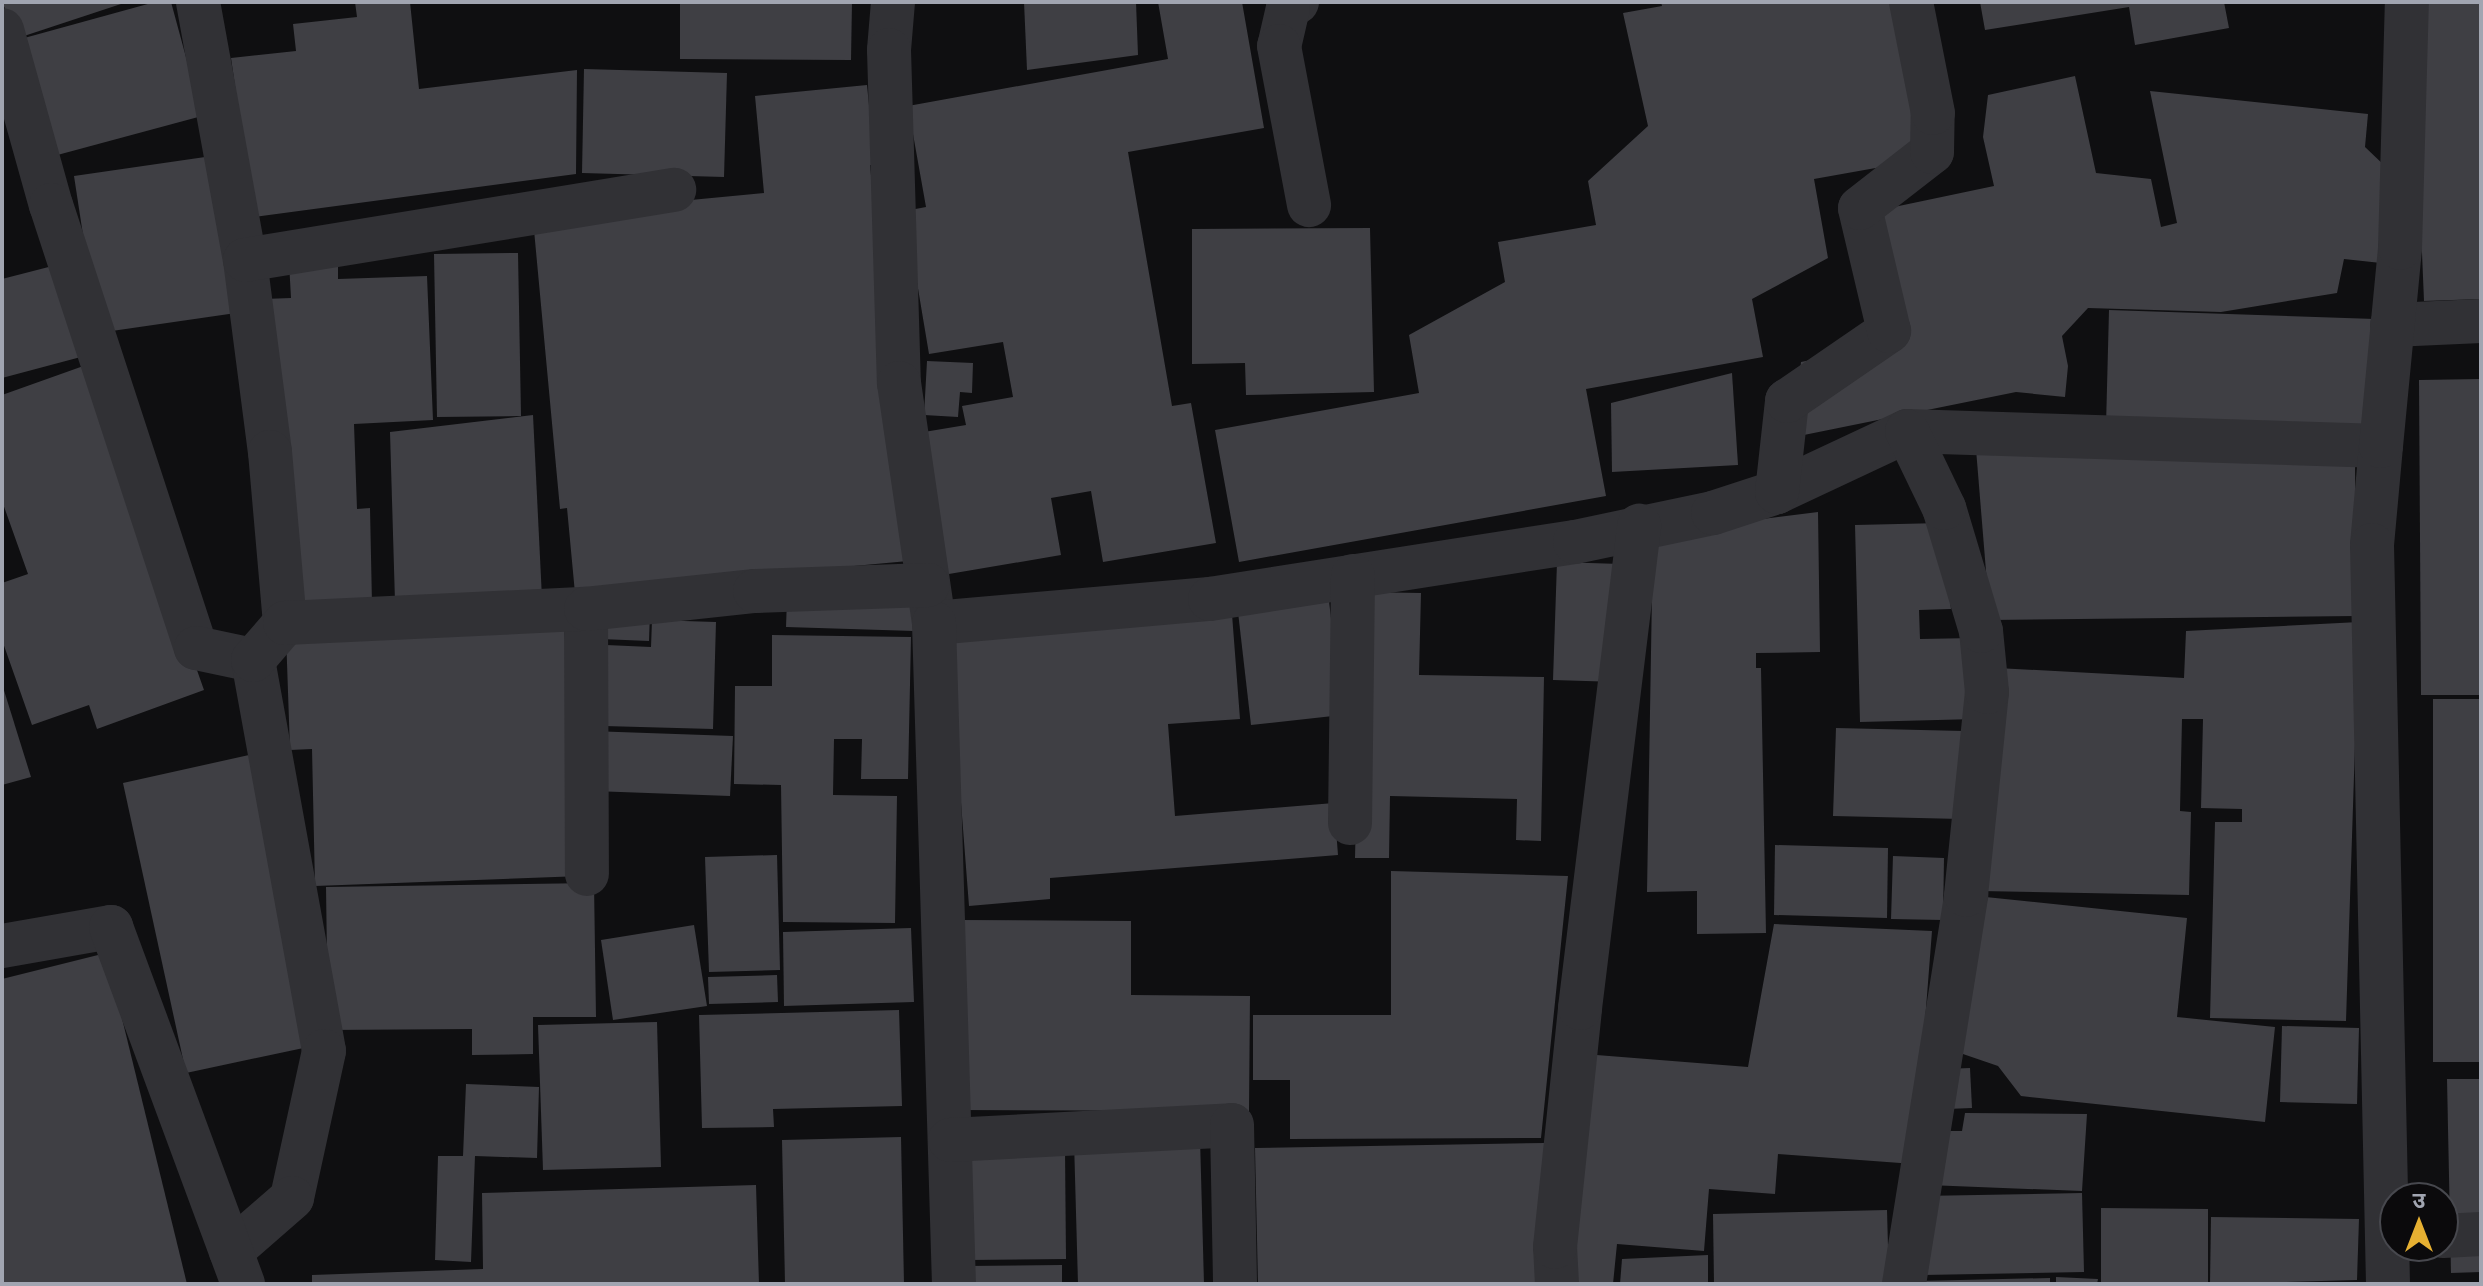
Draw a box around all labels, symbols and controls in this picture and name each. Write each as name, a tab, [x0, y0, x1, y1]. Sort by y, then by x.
north arrow	[2379, 1182, 2459, 1262]
text: उ	[2413, 1187, 2425, 1213]

